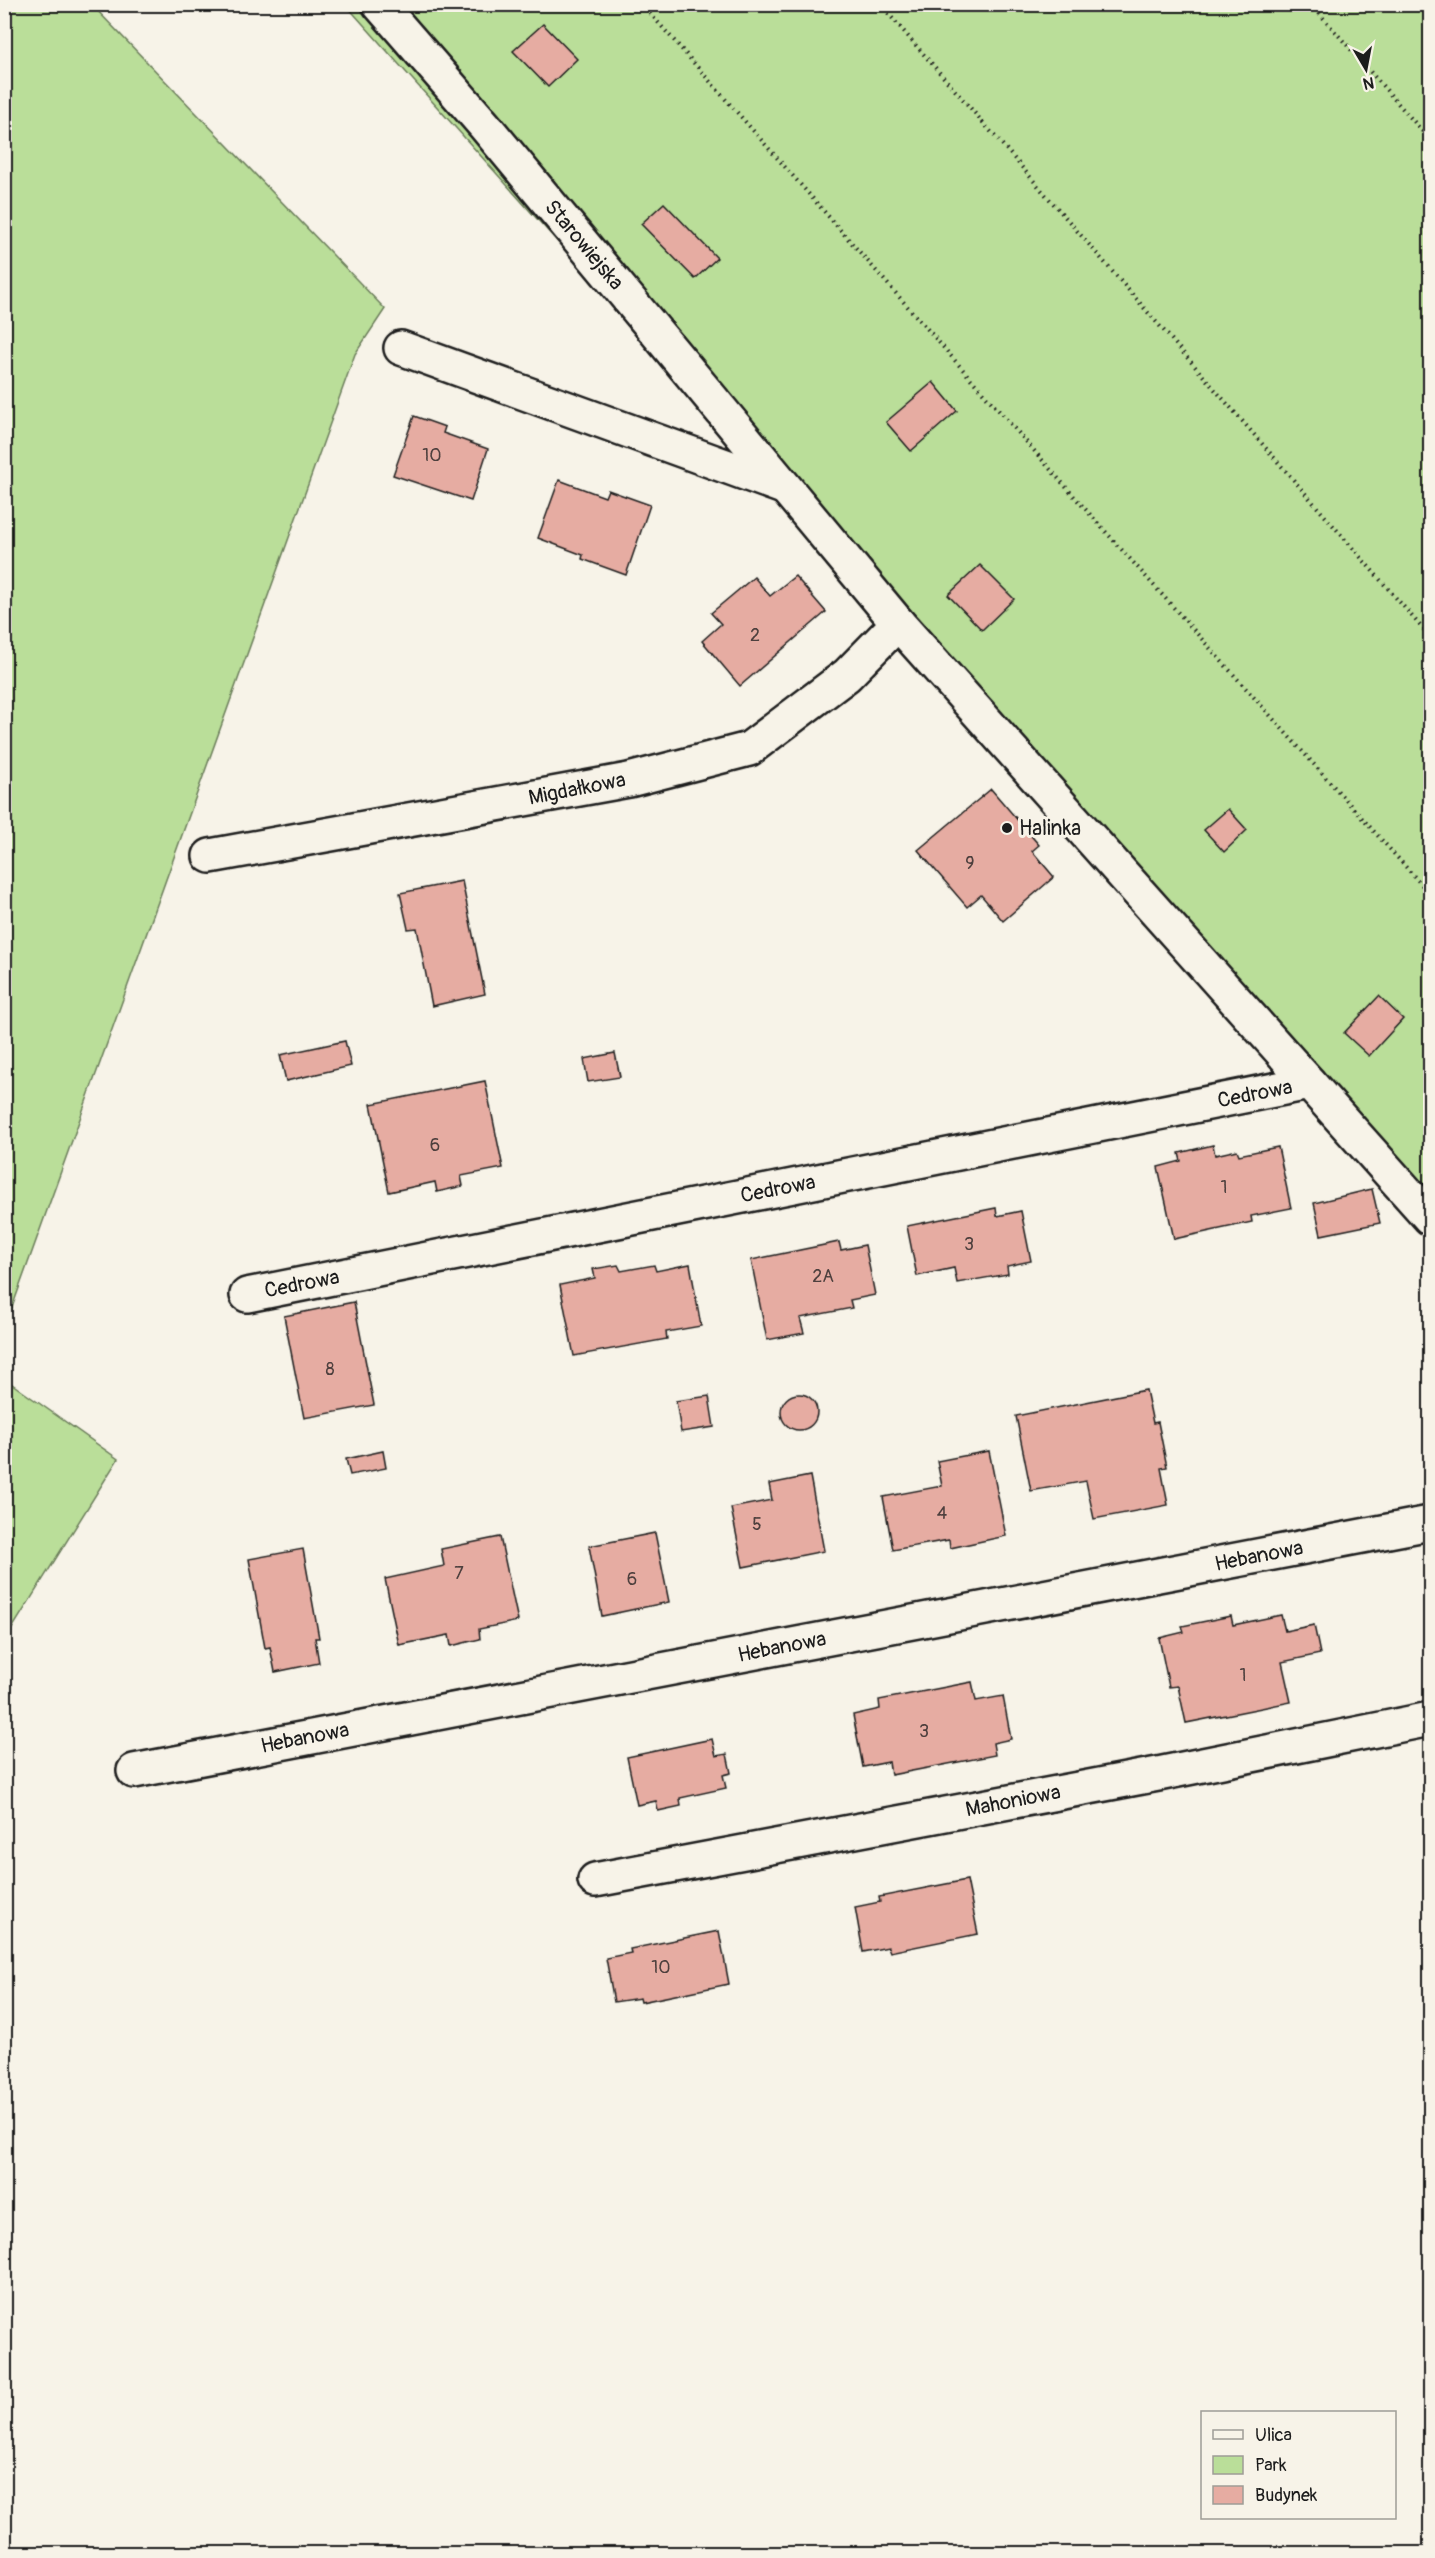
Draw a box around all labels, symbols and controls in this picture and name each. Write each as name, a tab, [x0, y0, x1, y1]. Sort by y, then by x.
north arrow	[1336, 39, 1396, 99]
text: N	[1361, 72, 1375, 94]
street label: Starowiejska	[538, 194, 630, 296]
house number: 10	[422, 444, 442, 467]
house number: 2	[750, 624, 760, 647]
street label: Migdałkowa	[526, 766, 628, 812]
place label: Halinka	[1019, 815, 1081, 842]
marker: Halinka	[1000, 821, 1014, 835]
house number: 9	[965, 852, 975, 875]
street label: Cedrowa	[1215, 1074, 1295, 1114]
house number: 6	[430, 1134, 440, 1157]
street label: Cedrowa	[738, 1169, 818, 1209]
house number: 1	[1220, 1176, 1228, 1199]
house number: 3	[964, 1233, 974, 1256]
street label: Cedrowa	[262, 1264, 342, 1304]
house number: 2A	[812, 1265, 834, 1288]
house number: 8	[325, 1358, 335, 1381]
house number: 4	[937, 1502, 948, 1525]
house number: 5	[752, 1513, 762, 1536]
street label: Hebanowa	[1212, 1534, 1306, 1578]
house number: 7	[454, 1562, 464, 1585]
house number: 6	[627, 1568, 637, 1591]
street label: Hebanowa	[735, 1625, 829, 1669]
house number: 1	[1239, 1664, 1247, 1687]
street label: Hebanowa	[258, 1716, 352, 1760]
house number: 3	[919, 1720, 929, 1743]
street label: Mahoniowa	[963, 1779, 1063, 1823]
house number: 10	[651, 1956, 671, 1979]
legend	[1201, 2411, 1396, 2519]
text: Ulica	[1255, 2424, 1292, 2447]
text: Park	[1255, 2454, 1287, 2477]
text: Budynek	[1255, 2484, 1318, 2507]

